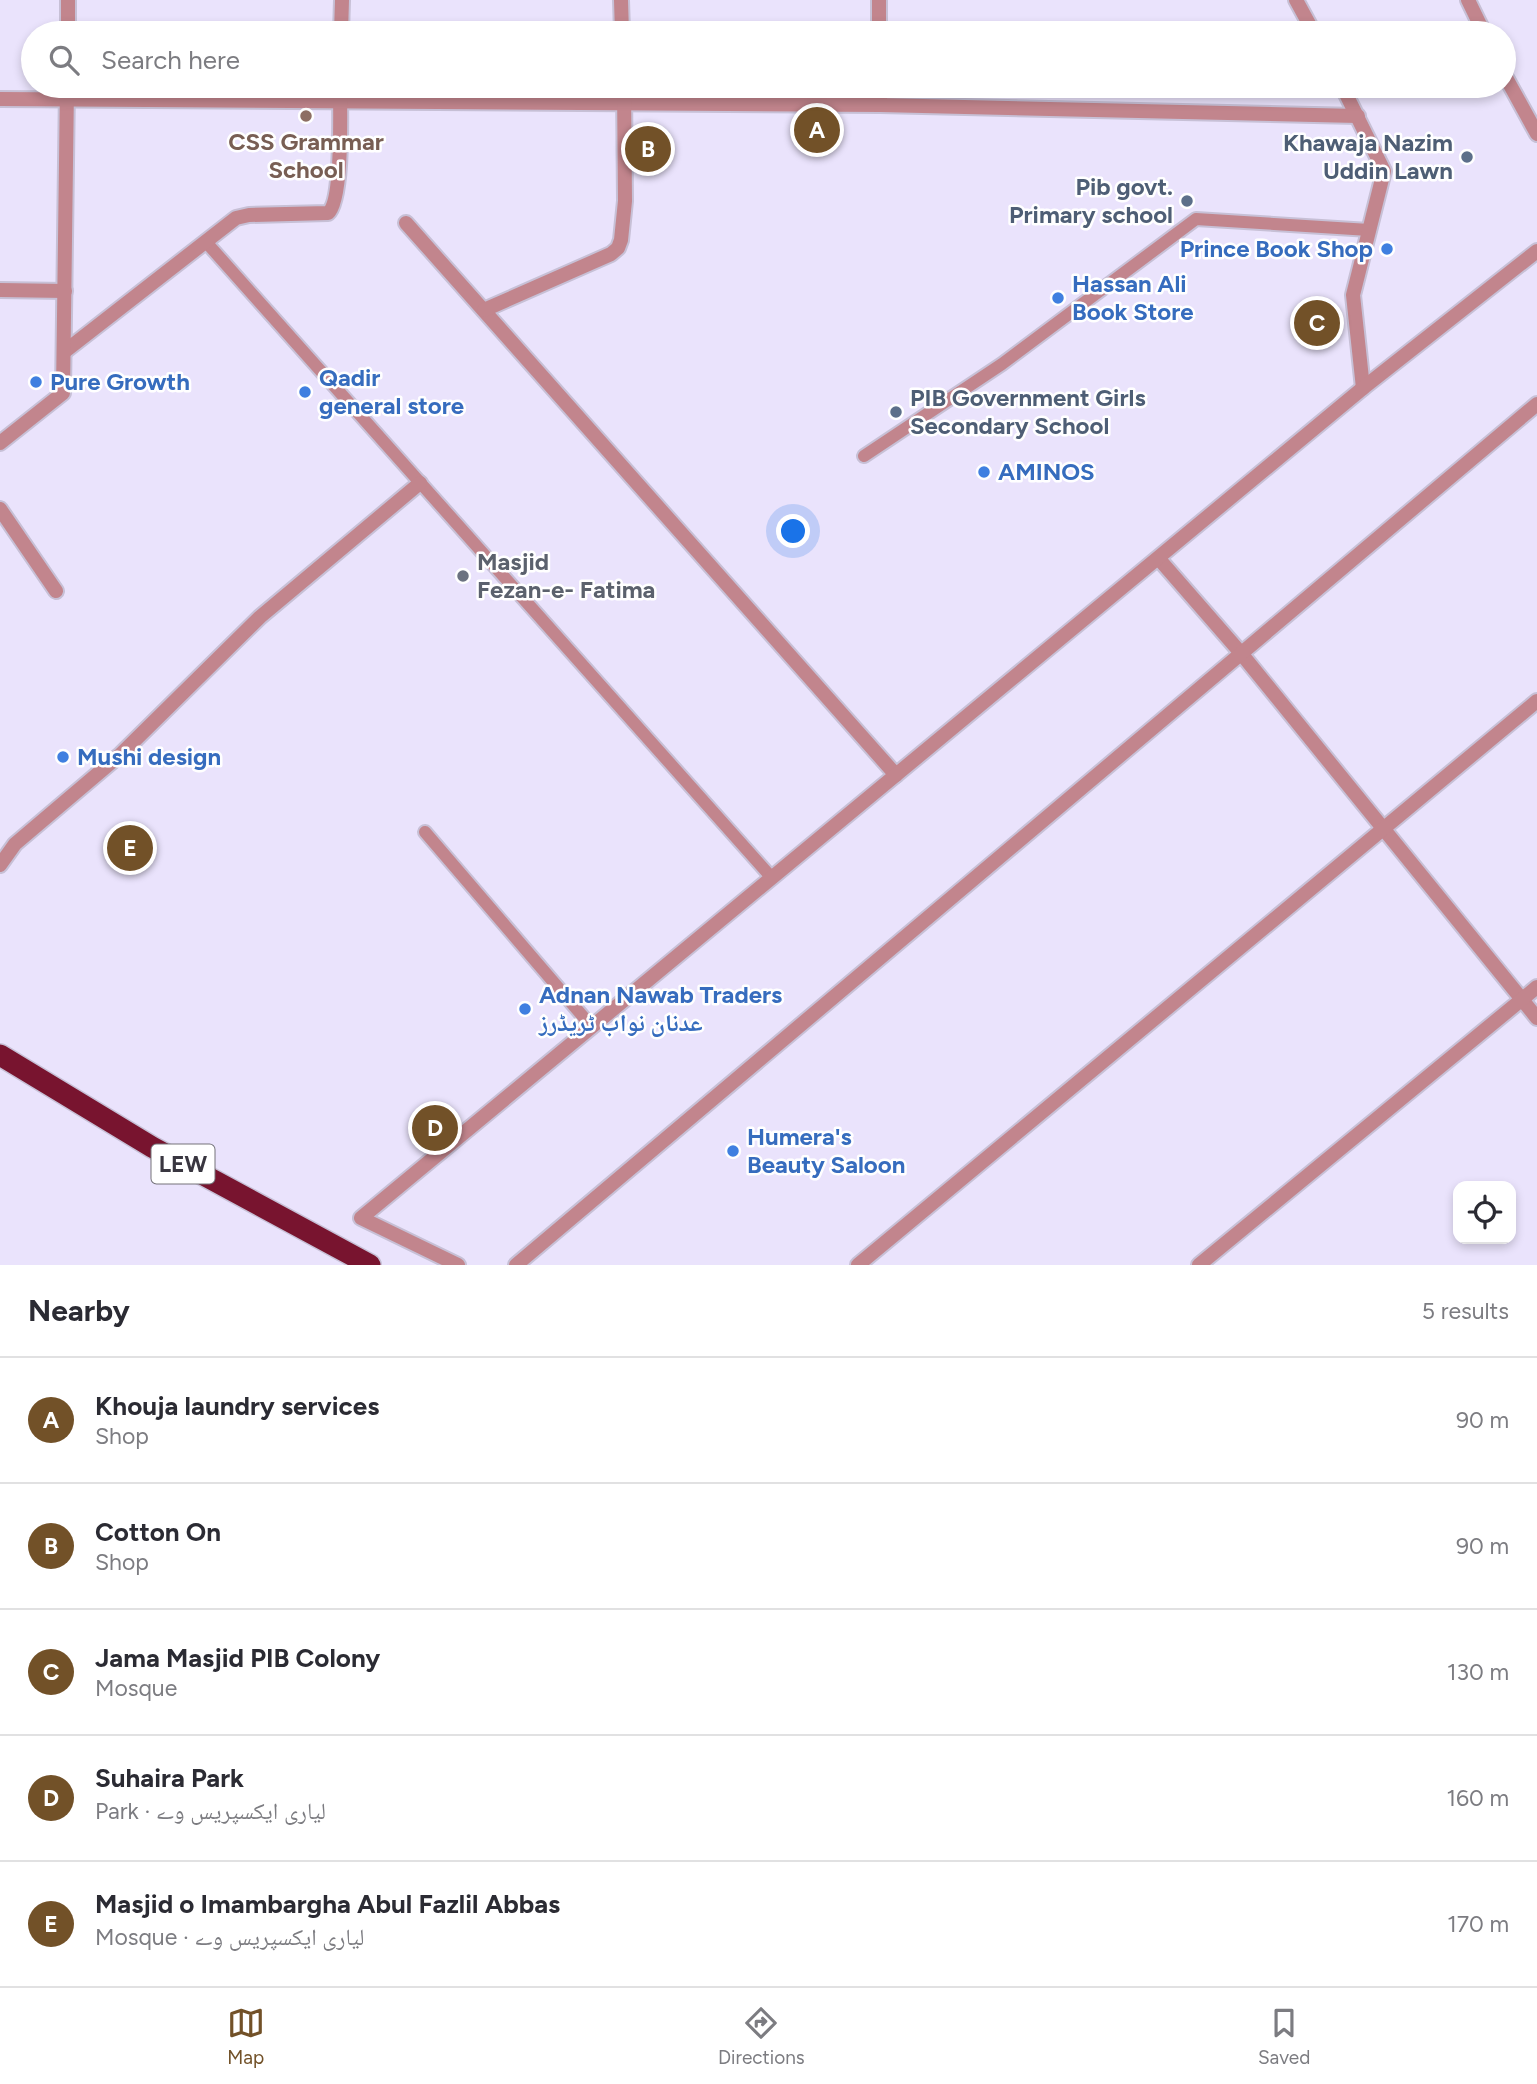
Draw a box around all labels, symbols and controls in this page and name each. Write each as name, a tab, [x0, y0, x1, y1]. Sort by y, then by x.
search box	[21, 21, 1516, 98]
icon: search	[45, 41, 83, 79]
text: Search here	[101, 44, 240, 76]
pin: A	[794, 104, 840, 156]
marker: CSS Grammar School	[298, 108, 314, 124]
pin: B	[625, 123, 671, 175]
place label: CSS Grammar School	[228, 127, 384, 184]
place label: Khawaja Nazim Uddin Lawn	[1283, 128, 1453, 185]
marker: Khawaja Nazim Uddin Lawn	[1459, 149, 1475, 165]
place label: Pib govt. Primary school	[1009, 172, 1173, 229]
marker: Pib govt. Primary school	[1179, 193, 1195, 209]
place label: Prince Book Shop	[1180, 234, 1373, 263]
marker: Prince Book Shop	[1379, 241, 1395, 257]
place label: Hassan Ali Book Store	[1072, 269, 1194, 326]
marker: Hassan Ali Book Store	[1050, 290, 1066, 306]
pin: C	[1294, 297, 1340, 349]
place label: Qadir general store	[319, 363, 464, 420]
place label: Pure Growth	[50, 367, 190, 396]
marker: Pure Growth	[28, 374, 44, 390]
place label: PIB Government Girls Secondary School	[910, 383, 1146, 440]
marker: Qadir general store	[297, 384, 313, 400]
marker: PIB Government Girls Secondary School	[888, 404, 904, 420]
place label: AMINOS	[998, 457, 1095, 486]
marker: AMINOS	[976, 464, 992, 480]
your location	[776, 514, 810, 548]
place label: Masjid Fezan-e- Fatima	[477, 547, 655, 604]
marker: Masjid Fezan-e- Fatima	[455, 568, 471, 584]
place label: Mushi design	[77, 742, 221, 771]
marker: Mushi design	[55, 749, 71, 765]
pin: E	[107, 822, 153, 874]
place label: Adnan Nawab Traders عدنان نواب ٹریڈرز	[538, 980, 782, 1037]
marker: Adnan Nawab Traders عدنان نواب ٹریڈرز	[517, 1001, 533, 1017]
pin: D	[412, 1102, 458, 1154]
place label: Humera's Beauty Saloon	[747, 1122, 905, 1179]
marker: Humera's Beauty Saloon	[725, 1143, 741, 1159]
road number: LEW	[152, 1144, 214, 1184]
map controls	[1453, 1181, 1516, 1244]
button: locate	[1453, 1181, 1516, 1244]
text: Nearby	[28, 1292, 130, 1329]
text: 5 results	[1422, 1297, 1509, 1325]
text: Khouja laundry services	[95, 1390, 379, 1422]
text: A	[43, 1406, 59, 1434]
text: 90 m	[1456, 1406, 1509, 1434]
text: Shop	[95, 1422, 149, 1450]
text: Cotton On	[95, 1516, 221, 1548]
text: B	[44, 1532, 58, 1560]
text: 90 m	[1456, 1532, 1509, 1560]
text: Shop	[95, 1548, 149, 1576]
text: Jama Masjid PIB Colony	[95, 1642, 380, 1674]
text: C	[43, 1658, 59, 1686]
text: 130 m	[1447, 1658, 1509, 1686]
text: Mosque	[95, 1674, 177, 1702]
text: Suhaira Park	[95, 1762, 244, 1794]
text: D	[43, 1784, 59, 1812]
text: 160 m	[1446, 1784, 1509, 1812]
text: Park · لیاری ایکسپریس وے	[95, 1797, 326, 1825]
text: Masjid o Imambargha Abul Fazlil Abbas	[95, 1888, 560, 1920]
text: E	[44, 1910, 58, 1938]
text: 170 m	[1447, 1910, 1509, 1938]
text: Mosque · لیاری ایکسپریس وے	[95, 1923, 364, 1951]
tab: Map	[227, 2004, 265, 2069]
tab: Directions	[718, 2004, 805, 2069]
tab: Saved	[1258, 2004, 1310, 2069]

